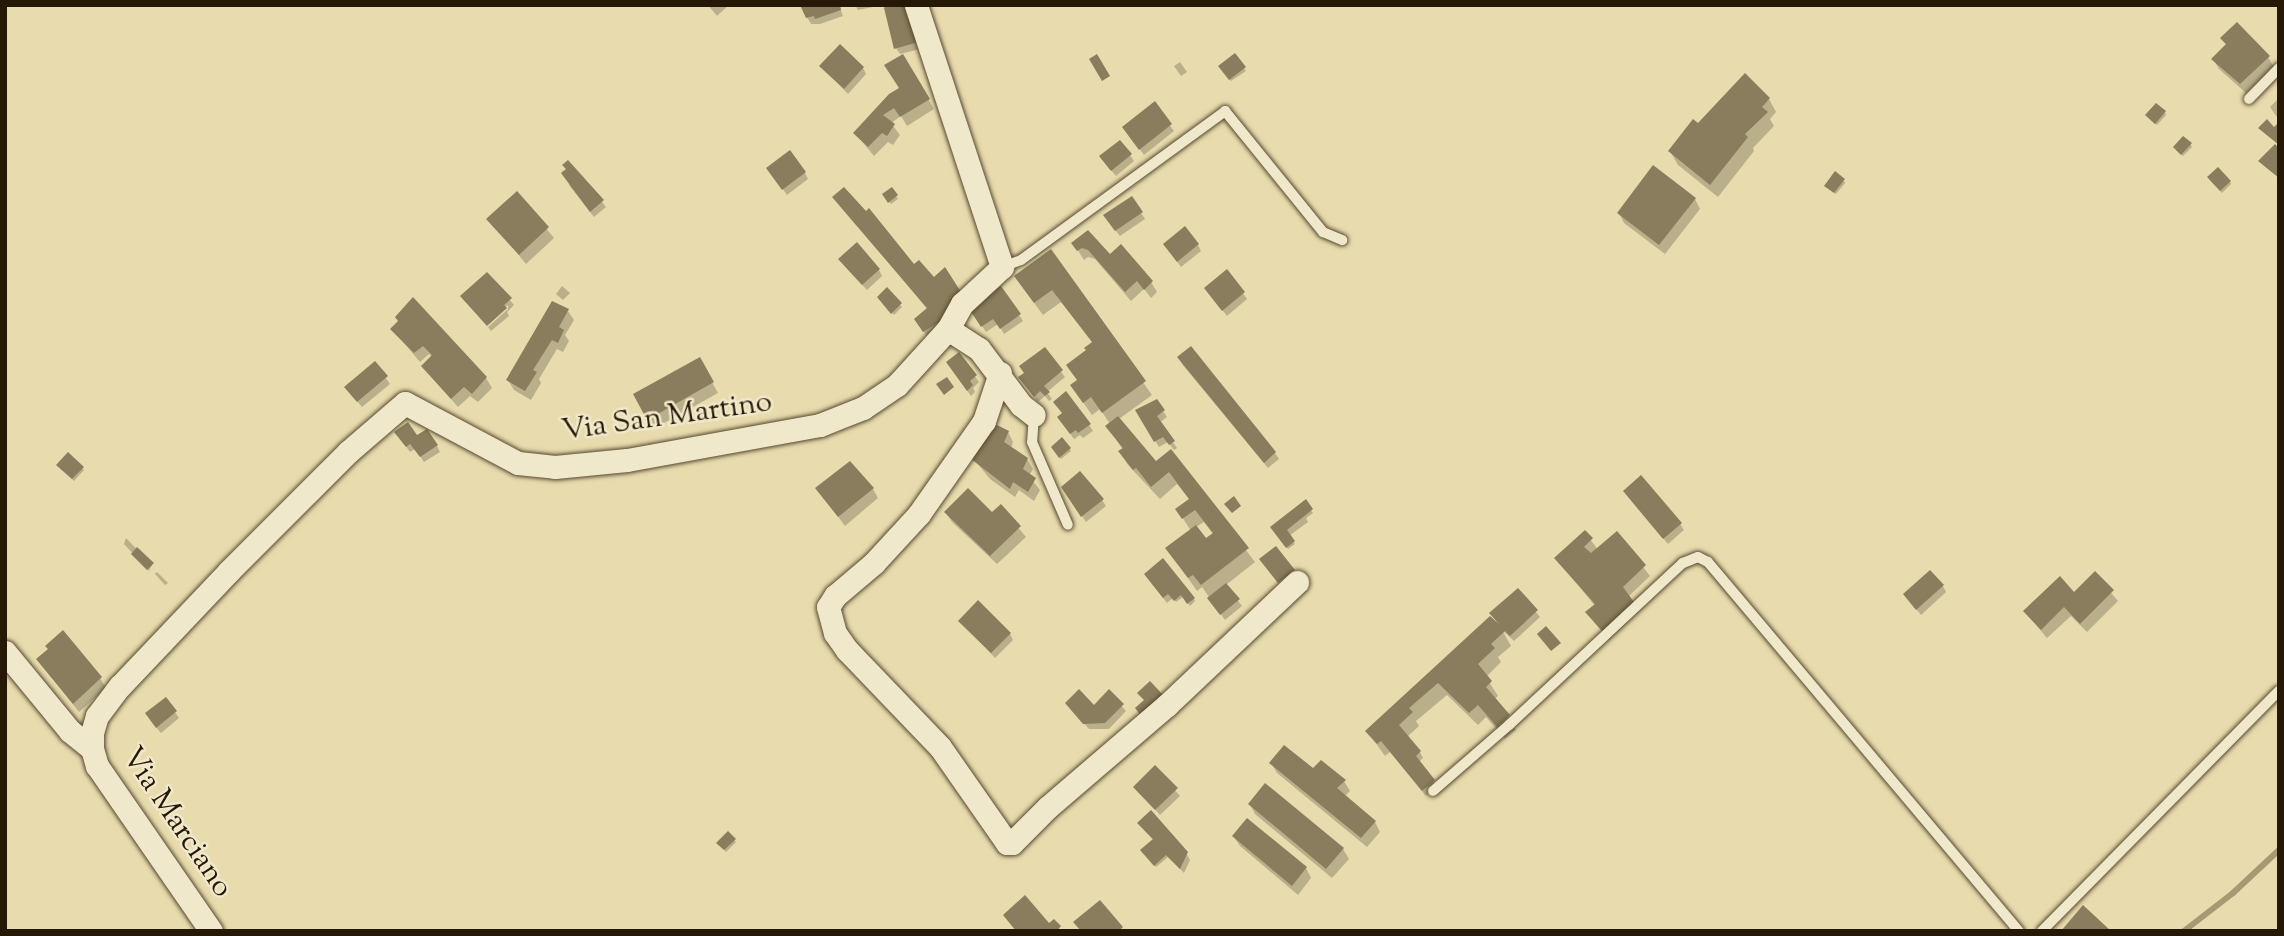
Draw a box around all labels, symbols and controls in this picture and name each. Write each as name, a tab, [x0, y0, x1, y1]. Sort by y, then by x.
street label: Via San Martino	[560, 385, 774, 451]
street label: Via Marciano	[113, 741, 239, 905]

